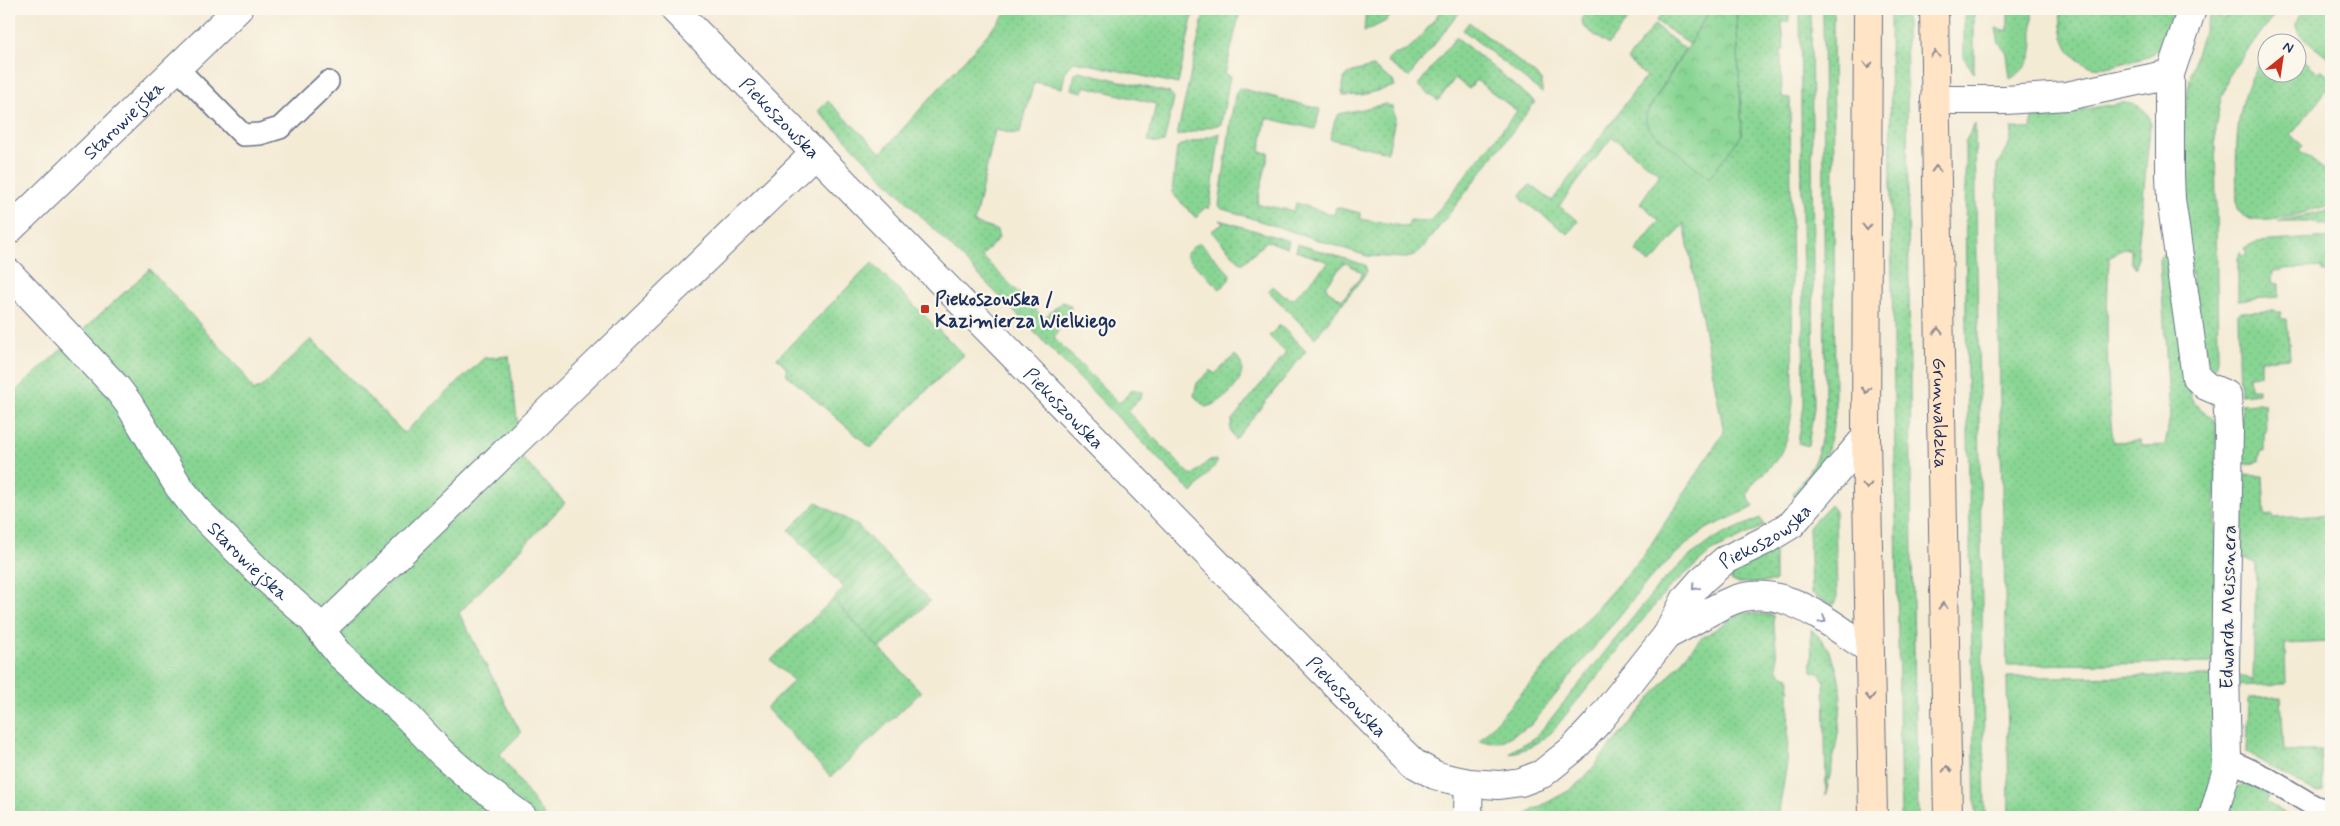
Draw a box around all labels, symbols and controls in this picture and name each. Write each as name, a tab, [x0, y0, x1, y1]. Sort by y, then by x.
north arrow	[2258, 32, 2308, 82]
text: N	[2279, 37, 2297, 58]
one-way arrow	[1929, 50, 1940, 58]
one-way arrow	[1863, 62, 1873, 69]
street label: Piekoszowska	[734, 72, 825, 165]
street label: Starowiejska	[78, 75, 171, 166]
one-way arrow	[1931, 164, 1941, 172]
one-way arrow	[1862, 224, 1872, 232]
place label: Piekoszowska / Kazimierza Wielkiego	[935, 287, 1116, 337]
marker: Piekoszowska / Kazimierza Wielkiego	[919, 303, 931, 315]
one-way arrow	[1933, 327, 1943, 334]
street label: Grunwaldzka	[1926, 357, 1953, 469]
street label: Piekoszowska	[1018, 362, 1109, 455]
one-way arrow	[1861, 386, 1871, 394]
one-way arrow	[1862, 482, 1872, 490]
street label: Piekoszowska	[1713, 499, 1818, 574]
street label: Starowiejska	[201, 516, 294, 607]
street label: Edwarda Meissnera	[2215, 525, 2242, 689]
one-way arrow	[1692, 582, 1701, 591]
one-way arrow	[1938, 602, 1948, 610]
one-way arrow	[1818, 614, 1827, 623]
street label: Piekoszowska	[1300, 651, 1392, 744]
one-way arrow	[1865, 694, 1875, 702]
one-way arrow	[1941, 764, 1952, 772]

